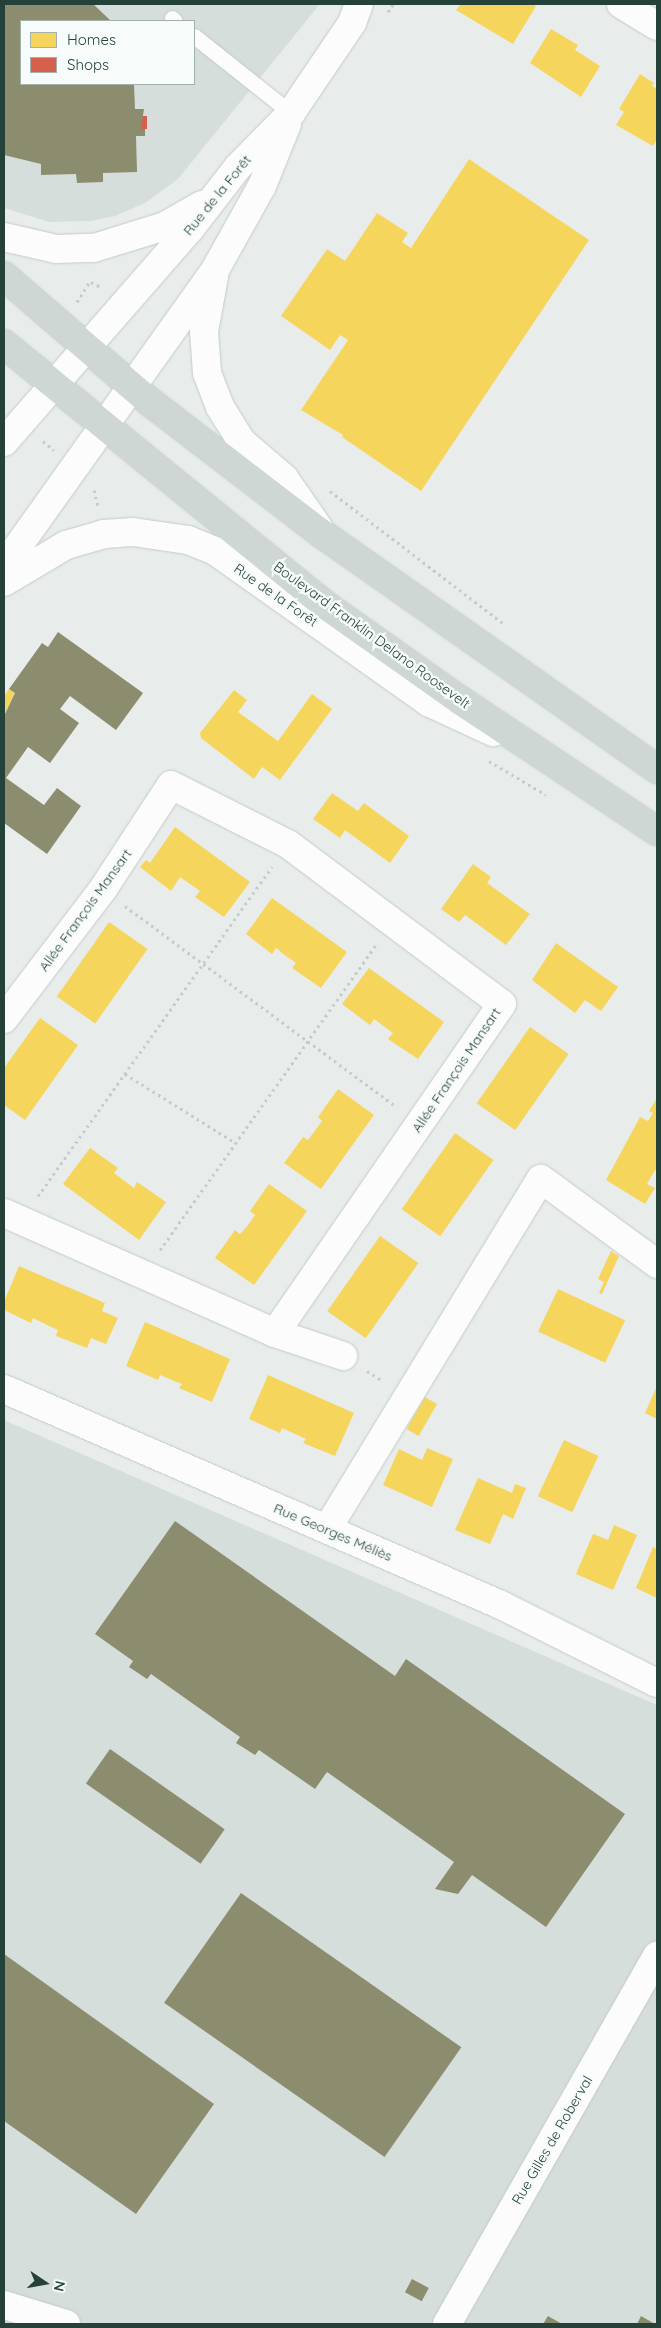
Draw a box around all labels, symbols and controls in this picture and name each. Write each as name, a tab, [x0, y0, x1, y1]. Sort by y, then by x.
legend	[20, 20, 195, 85]
text: Homes	[67, 30, 116, 49]
text: Shops	[67, 55, 109, 74]
street label: Rue de la Forêt	[179, 151, 255, 239]
street label: Boulevard Franklin Delano Roosevelt	[270, 558, 474, 712]
street label: Rue de la Forêt	[231, 560, 321, 630]
street label: Allée François Mansart	[35, 846, 135, 974]
street label: Allée François Mansart	[408, 1004, 504, 1136]
street label: Rue Georges Méliès	[271, 1499, 395, 1565]
street label: Rue Gilles de Roberval	[508, 2073, 596, 2207]
north arrow	[20, 2258, 70, 2308]
text: N	[50, 2279, 70, 2293]

